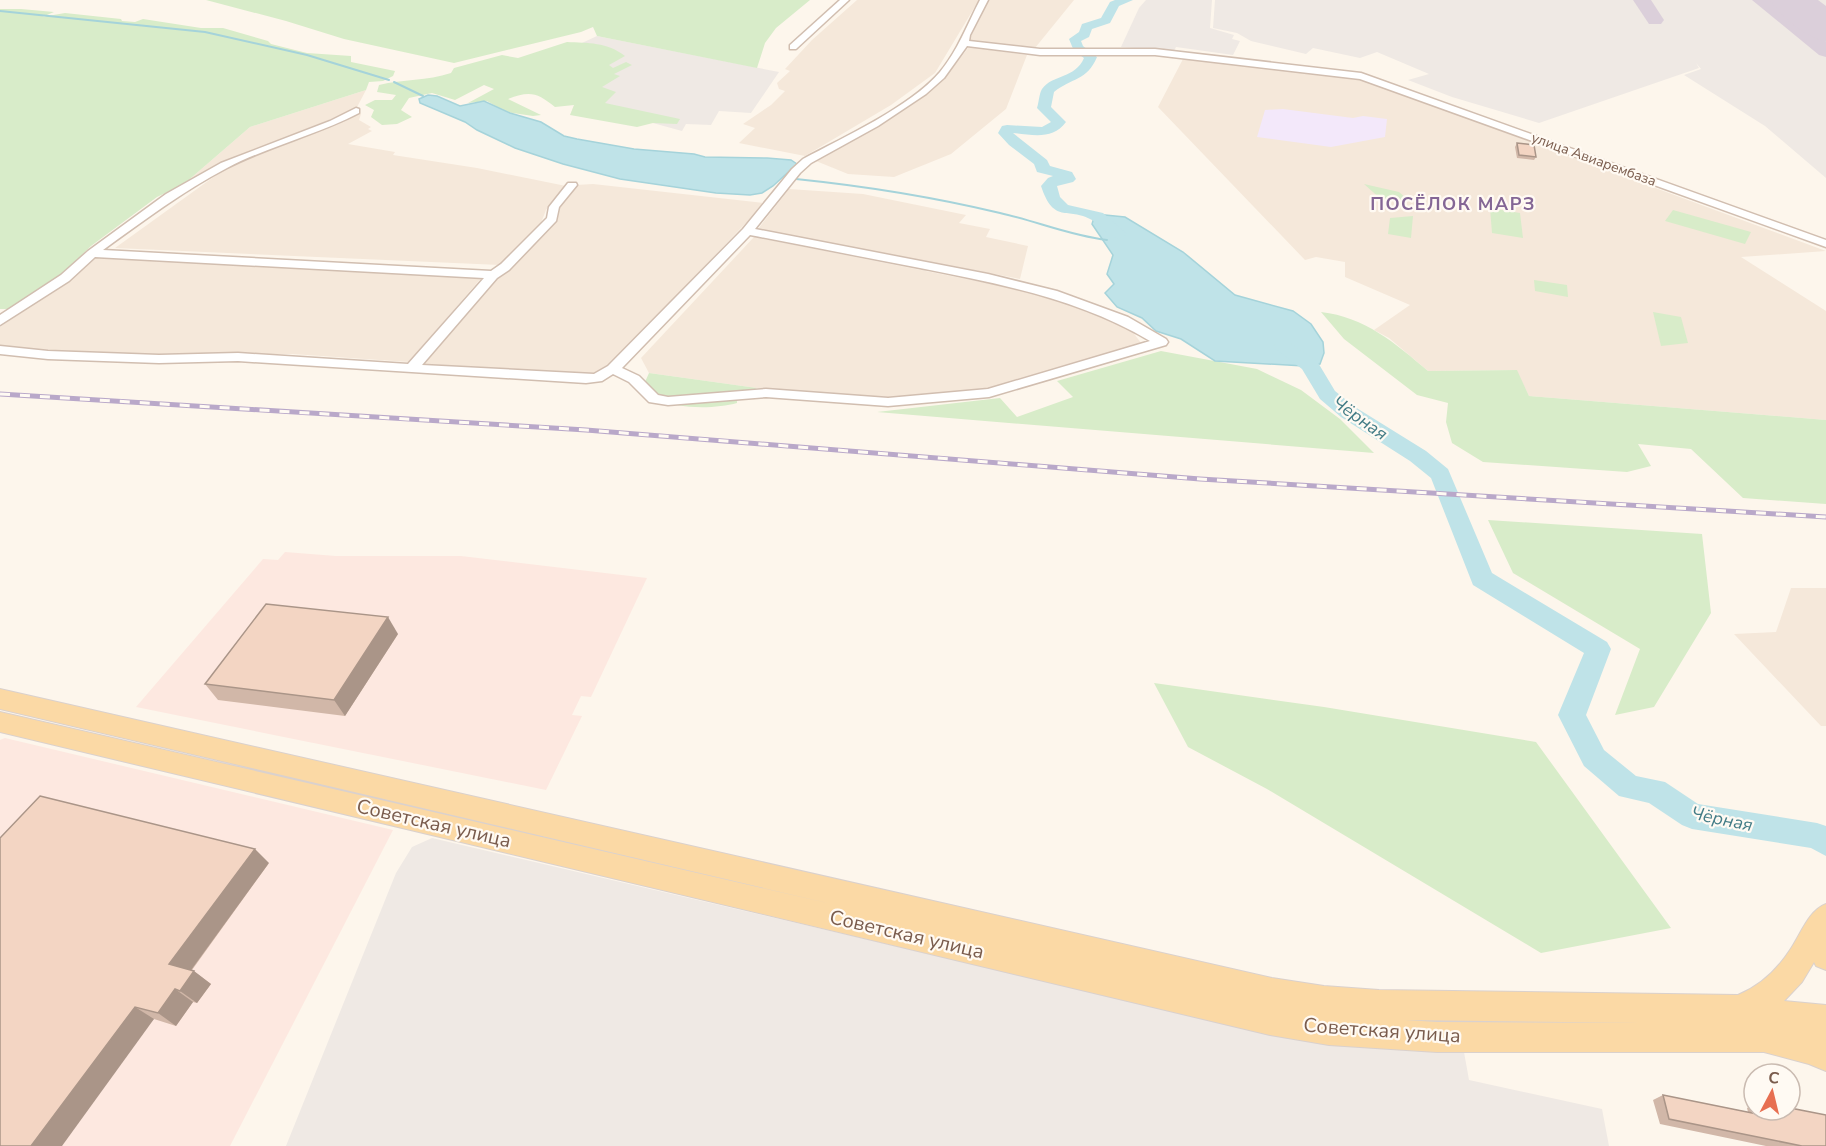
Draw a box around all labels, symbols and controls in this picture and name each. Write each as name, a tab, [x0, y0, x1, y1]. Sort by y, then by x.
street label: улица Авиарембаза	[1529, 128, 1659, 191]
district label: ПОСЁЛОК МАРЗ	[1370, 192, 1536, 216]
water label: Чёрная	[1327, 390, 1393, 446]
street label: Советская улица	[354, 793, 514, 854]
water label: Чёрная	[1689, 801, 1755, 837]
street label: Советская улица	[827, 904, 987, 965]
street label: Советская улица	[1302, 1012, 1462, 1049]
north arrow	[1742, 1062, 1802, 1122]
text: С	[1767, 1067, 1781, 1090]

